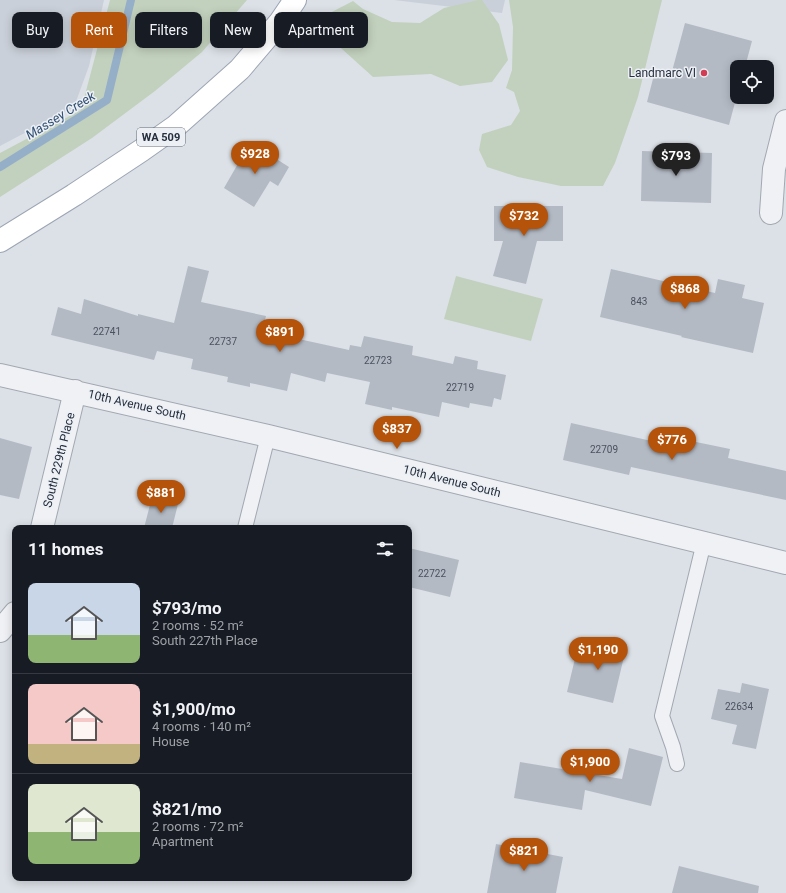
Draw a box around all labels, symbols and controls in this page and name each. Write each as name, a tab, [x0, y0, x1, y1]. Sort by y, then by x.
chip: Buy	[12, 12, 63, 48]
chip: Rent	[71, 12, 127, 48]
chip: Filters	[135, 12, 202, 48]
chip: New	[210, 12, 266, 48]
chip: Apartment	[274, 12, 368, 48]
map controls	[730, 60, 774, 104]
button: locate	[730, 60, 774, 104]
place label: Landmarc VI	[628, 66, 696, 80]
marker: Landmarc VI	[699, 68, 709, 78]
water label: Massey Creek	[23, 88, 98, 143]
road number: WA 509	[137, 128, 185, 146]
pin: $928	[231, 141, 279, 175]
pin: $793	[652, 143, 700, 177]
text: $928	[240, 146, 270, 161]
text: $793	[661, 148, 691, 163]
pin: $732	[500, 203, 548, 237]
text: $732	[509, 208, 539, 223]
pin: $868	[661, 276, 709, 310]
text: $868	[670, 281, 700, 296]
house number: 843	[631, 296, 647, 307]
pin: $891	[256, 319, 304, 353]
text: $891	[265, 324, 295, 339]
house number: 22741	[93, 326, 121, 337]
house number: 22737	[209, 336, 237, 347]
house number: 22723	[364, 355, 392, 366]
house number: 22719	[446, 382, 474, 393]
street label: 10th Avenue South	[87, 387, 187, 423]
street label: South 229th Place	[40, 411, 78, 509]
pin: $837	[373, 416, 421, 450]
text: $837	[382, 421, 412, 436]
pin: $776	[648, 427, 696, 461]
text: $776	[657, 432, 687, 447]
house number: 22709	[590, 444, 618, 455]
street label: 10th Avenue South	[402, 462, 502, 500]
pin: $881	[137, 480, 185, 514]
text: $881	[146, 485, 176, 500]
icon: filters	[374, 538, 396, 560]
text: 11 homes	[28, 539, 104, 559]
house number: 22722	[418, 568, 446, 579]
text: $793/mo	[152, 598, 222, 618]
icon: home	[60, 599, 108, 647]
text: 2 rooms · 52 m²	[152, 618, 244, 633]
text: South 227th Place	[152, 633, 258, 648]
pin: $1,190	[565, 637, 631, 671]
text: $1,190	[578, 642, 618, 657]
text: $1,900/mo	[152, 699, 236, 719]
icon: home	[60, 700, 108, 748]
house number: 22634	[725, 701, 753, 712]
text: 4 rooms · 140 m²	[152, 719, 251, 734]
text: House	[152, 734, 189, 749]
pin: $1,900	[557, 749, 623, 783]
text: $1,900	[570, 754, 610, 769]
text: $821/mo	[152, 799, 222, 819]
icon: home	[60, 800, 108, 848]
text: 2 rooms · 72 m²	[152, 819, 244, 834]
text: Apartment	[152, 834, 214, 849]
pin: $821	[500, 838, 548, 872]
text: $821	[509, 843, 539, 858]

